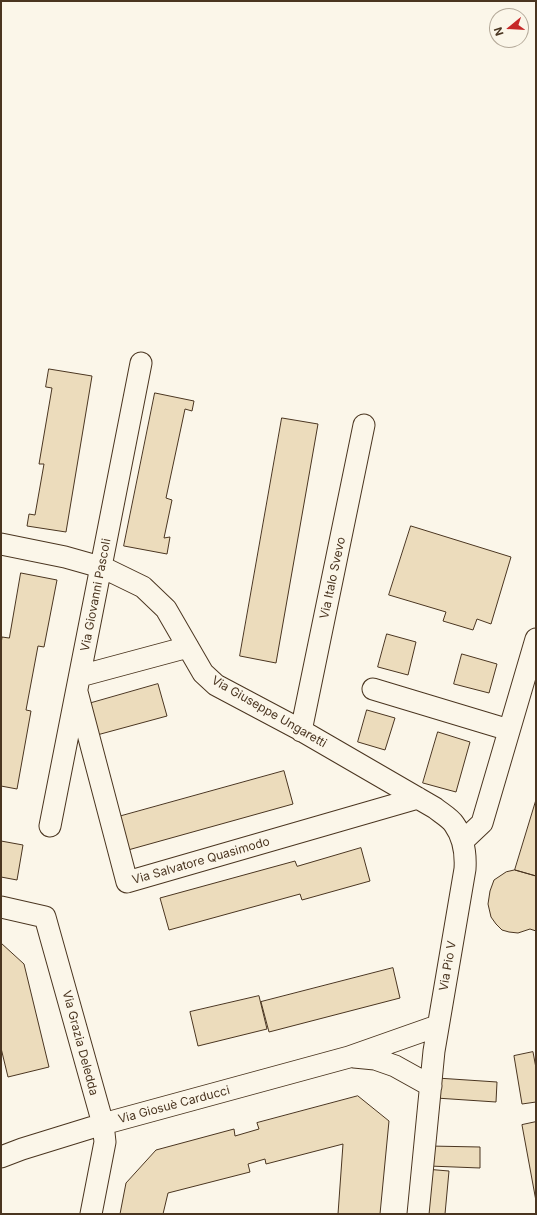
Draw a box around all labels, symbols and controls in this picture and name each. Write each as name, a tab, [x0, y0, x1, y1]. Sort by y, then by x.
north arrow	[489, 8, 529, 48]
text: N	[491, 25, 506, 38]
street label: Via Italo Svevo	[317, 536, 349, 620]
street label: Via Giovanni Pascoli	[78, 537, 114, 653]
street label: Via Giuseppe Ungaretti	[209, 673, 329, 751]
street label: Via Salvatore Quasimodo	[131, 834, 271, 888]
street label: Via Pio V	[437, 940, 459, 992]
street label: Via Grazia Deledda	[59, 989, 101, 1097]
street label: Via Giosuè Carducci	[117, 1083, 231, 1127]

